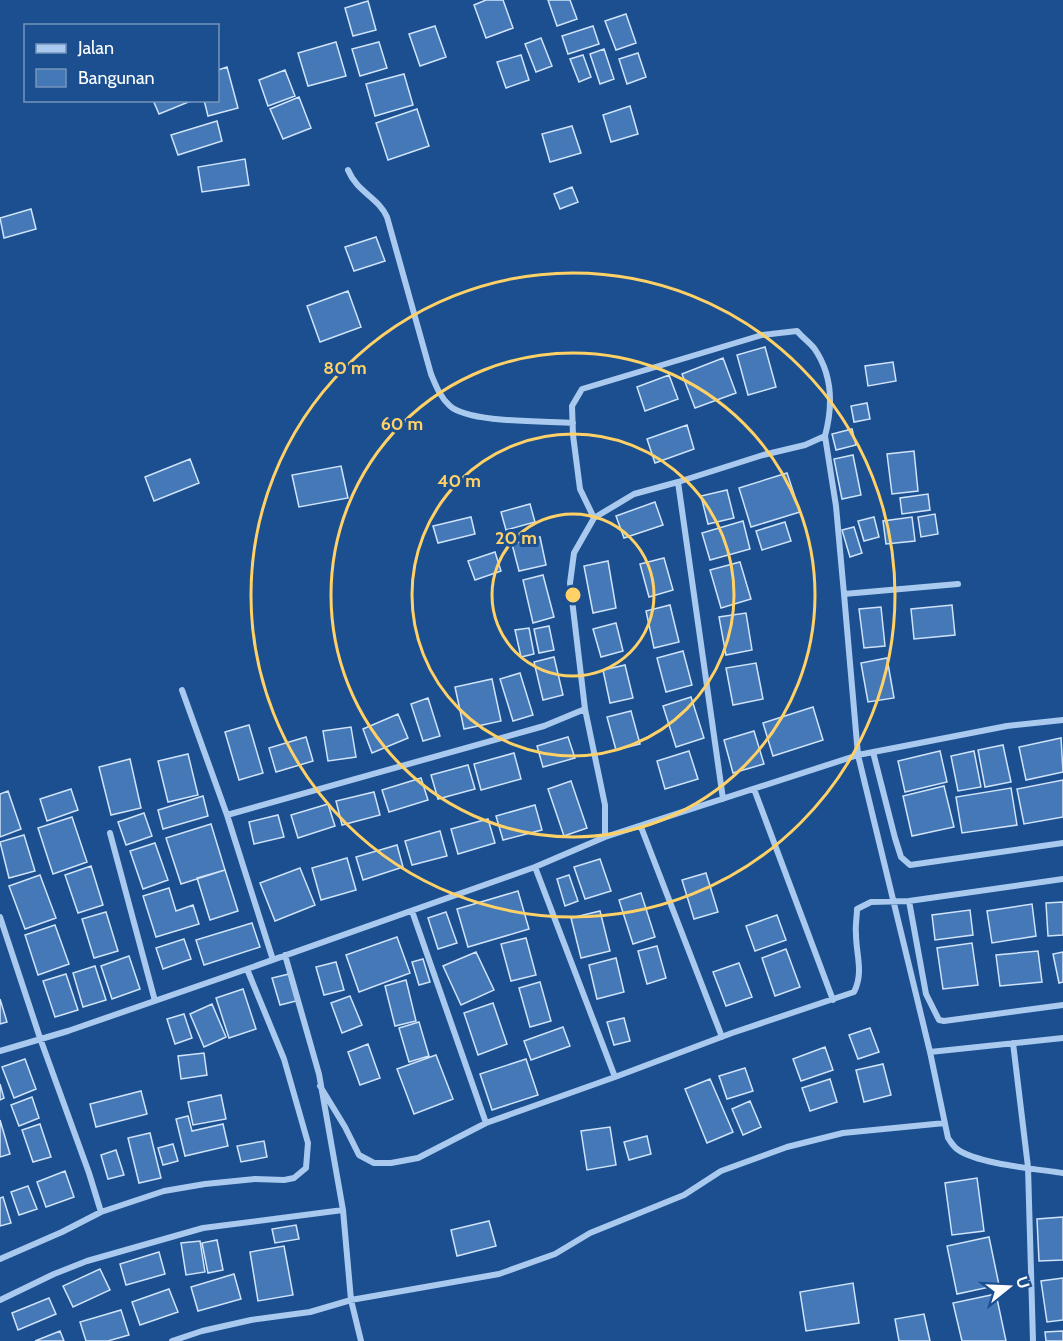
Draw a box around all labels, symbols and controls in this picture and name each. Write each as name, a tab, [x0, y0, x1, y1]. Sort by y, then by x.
legend	[24, 24, 219, 102]
text: Jalan	[77, 37, 114, 59]
text: Bangunan	[78, 67, 155, 89]
text: 80 m	[323, 357, 367, 379]
text: 60 m	[381, 413, 423, 435]
text: 40 m	[437, 470, 481, 492]
text: 20 m	[495, 527, 537, 549]
centre of rings	[563, 585, 583, 605]
north arrow	[979, 1257, 1039, 1317]
text: U	[1012, 1274, 1034, 1291]

